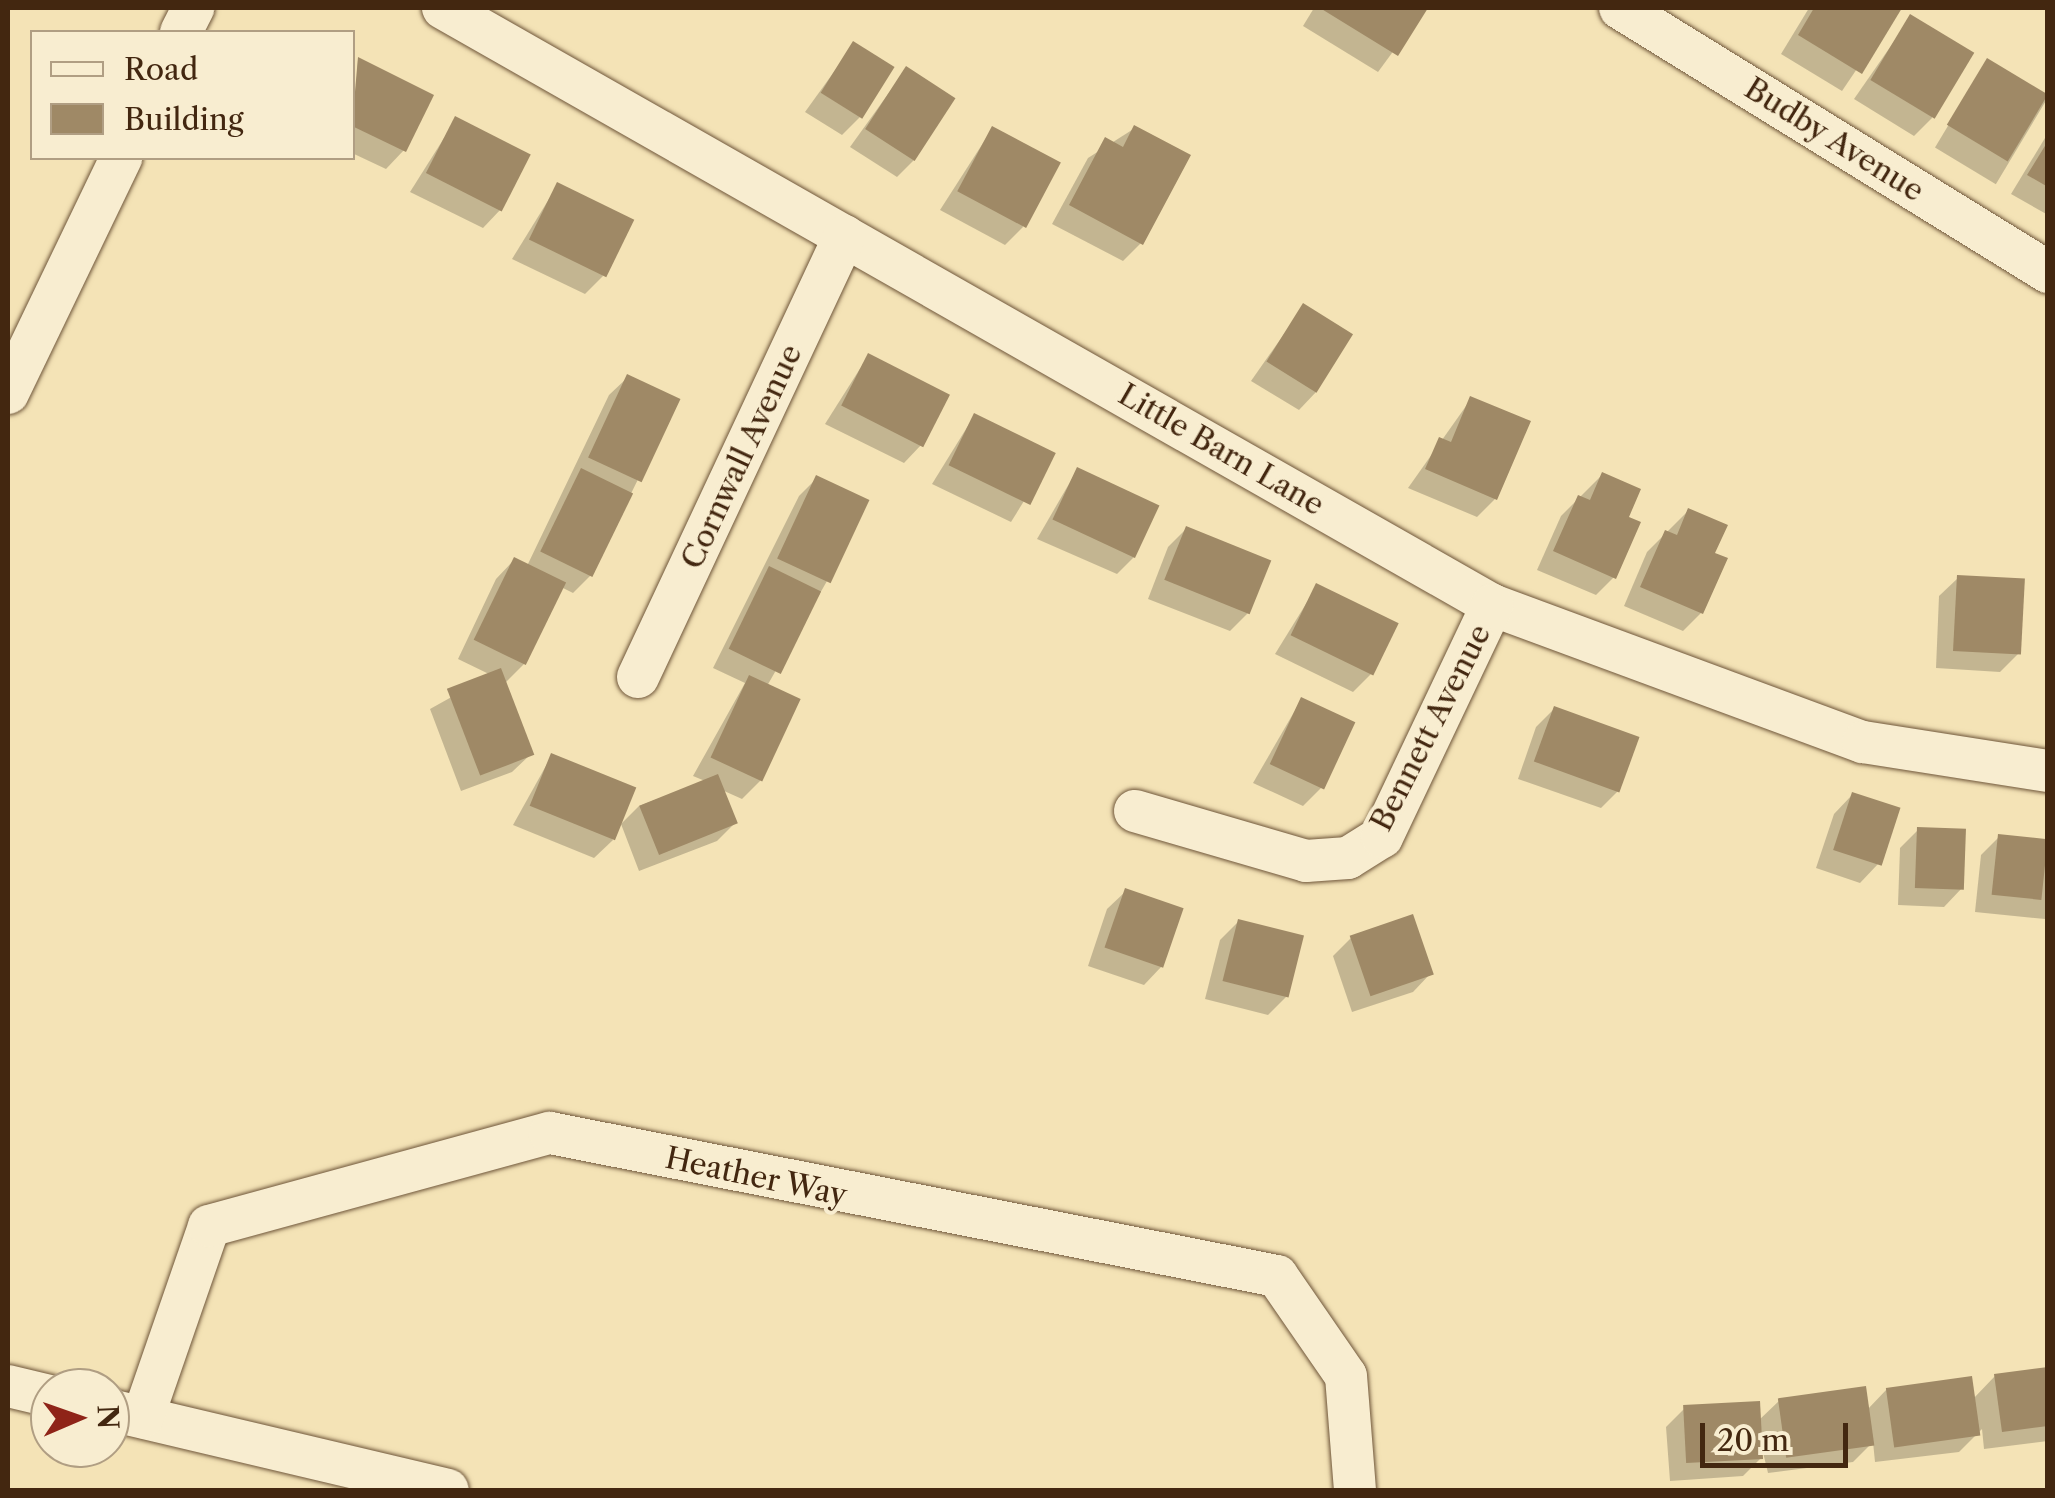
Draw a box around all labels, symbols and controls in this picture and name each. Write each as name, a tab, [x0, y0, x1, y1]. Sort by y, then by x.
legend	[30, 30, 355, 160]
text: Road	[124, 51, 198, 88]
street label: Budby Avenue	[1737, 70, 1931, 210]
text: Building	[124, 101, 244, 138]
street label: Cornwall Avenue	[674, 339, 810, 575]
street label: Little Barn Lane	[1112, 377, 1330, 523]
street label: Bennett Avenue	[1363, 618, 1499, 838]
street label: Heather Way	[661, 1140, 851, 1214]
north arrow	[30, 1368, 130, 1468]
scale bar	[1705, 1403, 1852, 1465]
text: N	[91, 1404, 125, 1430]
text: 20 m	[1717, 1422, 1789, 1459]

